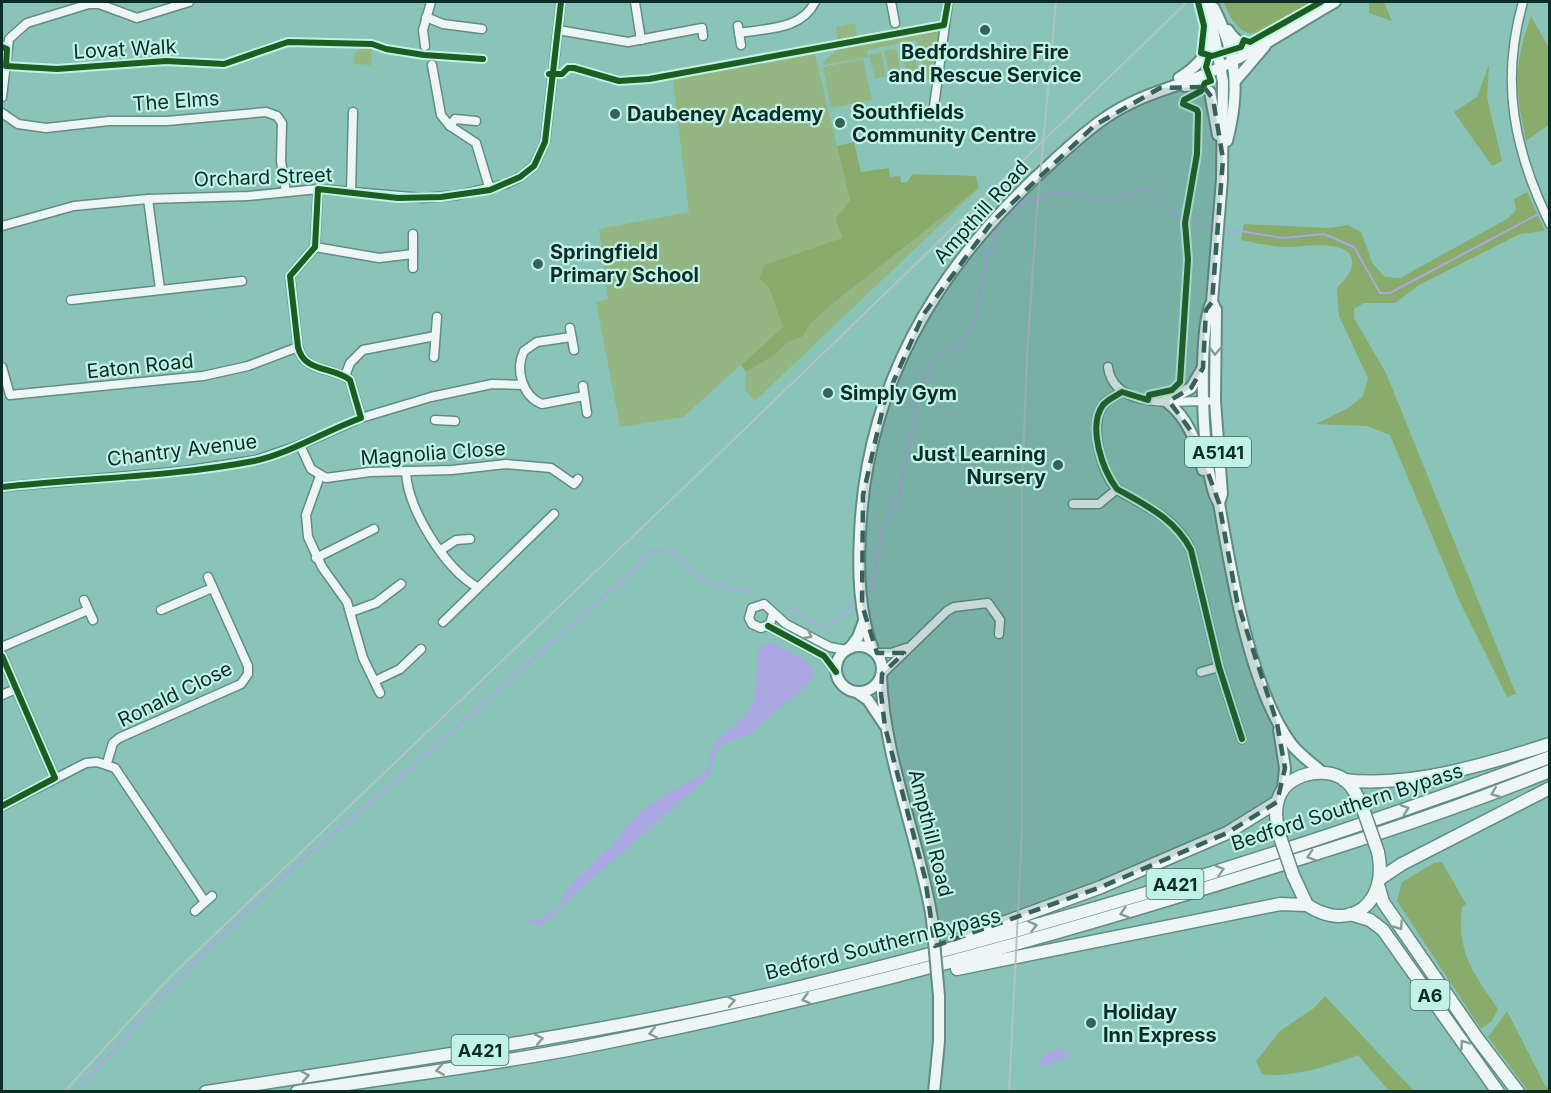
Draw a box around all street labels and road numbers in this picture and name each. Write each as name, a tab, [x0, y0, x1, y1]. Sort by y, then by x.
street label: Lovat Walk	[73, 34, 177, 64]
street label: The Elms	[132, 86, 220, 116]
street label: Ampthill Road	[928, 156, 1034, 268]
street label: Orchard Street	[193, 163, 333, 191]
street label: Eaton Road	[85, 348, 195, 384]
street label: Chantry Avenue	[106, 429, 258, 471]
street label: Magnolia Close	[360, 436, 506, 470]
road number: A5141	[1185, 437, 1251, 467]
street label: Ronald Close	[114, 656, 236, 732]
street label: Bedford Southern Bypass	[1228, 758, 1466, 856]
street label: Ampthill Road	[904, 767, 958, 899]
road number: A421	[1146, 869, 1204, 899]
street label: Bedford Southern Bypass	[763, 903, 1003, 985]
road number: A6	[1410, 980, 1450, 1010]
road number: A421	[452, 1035, 508, 1065]

